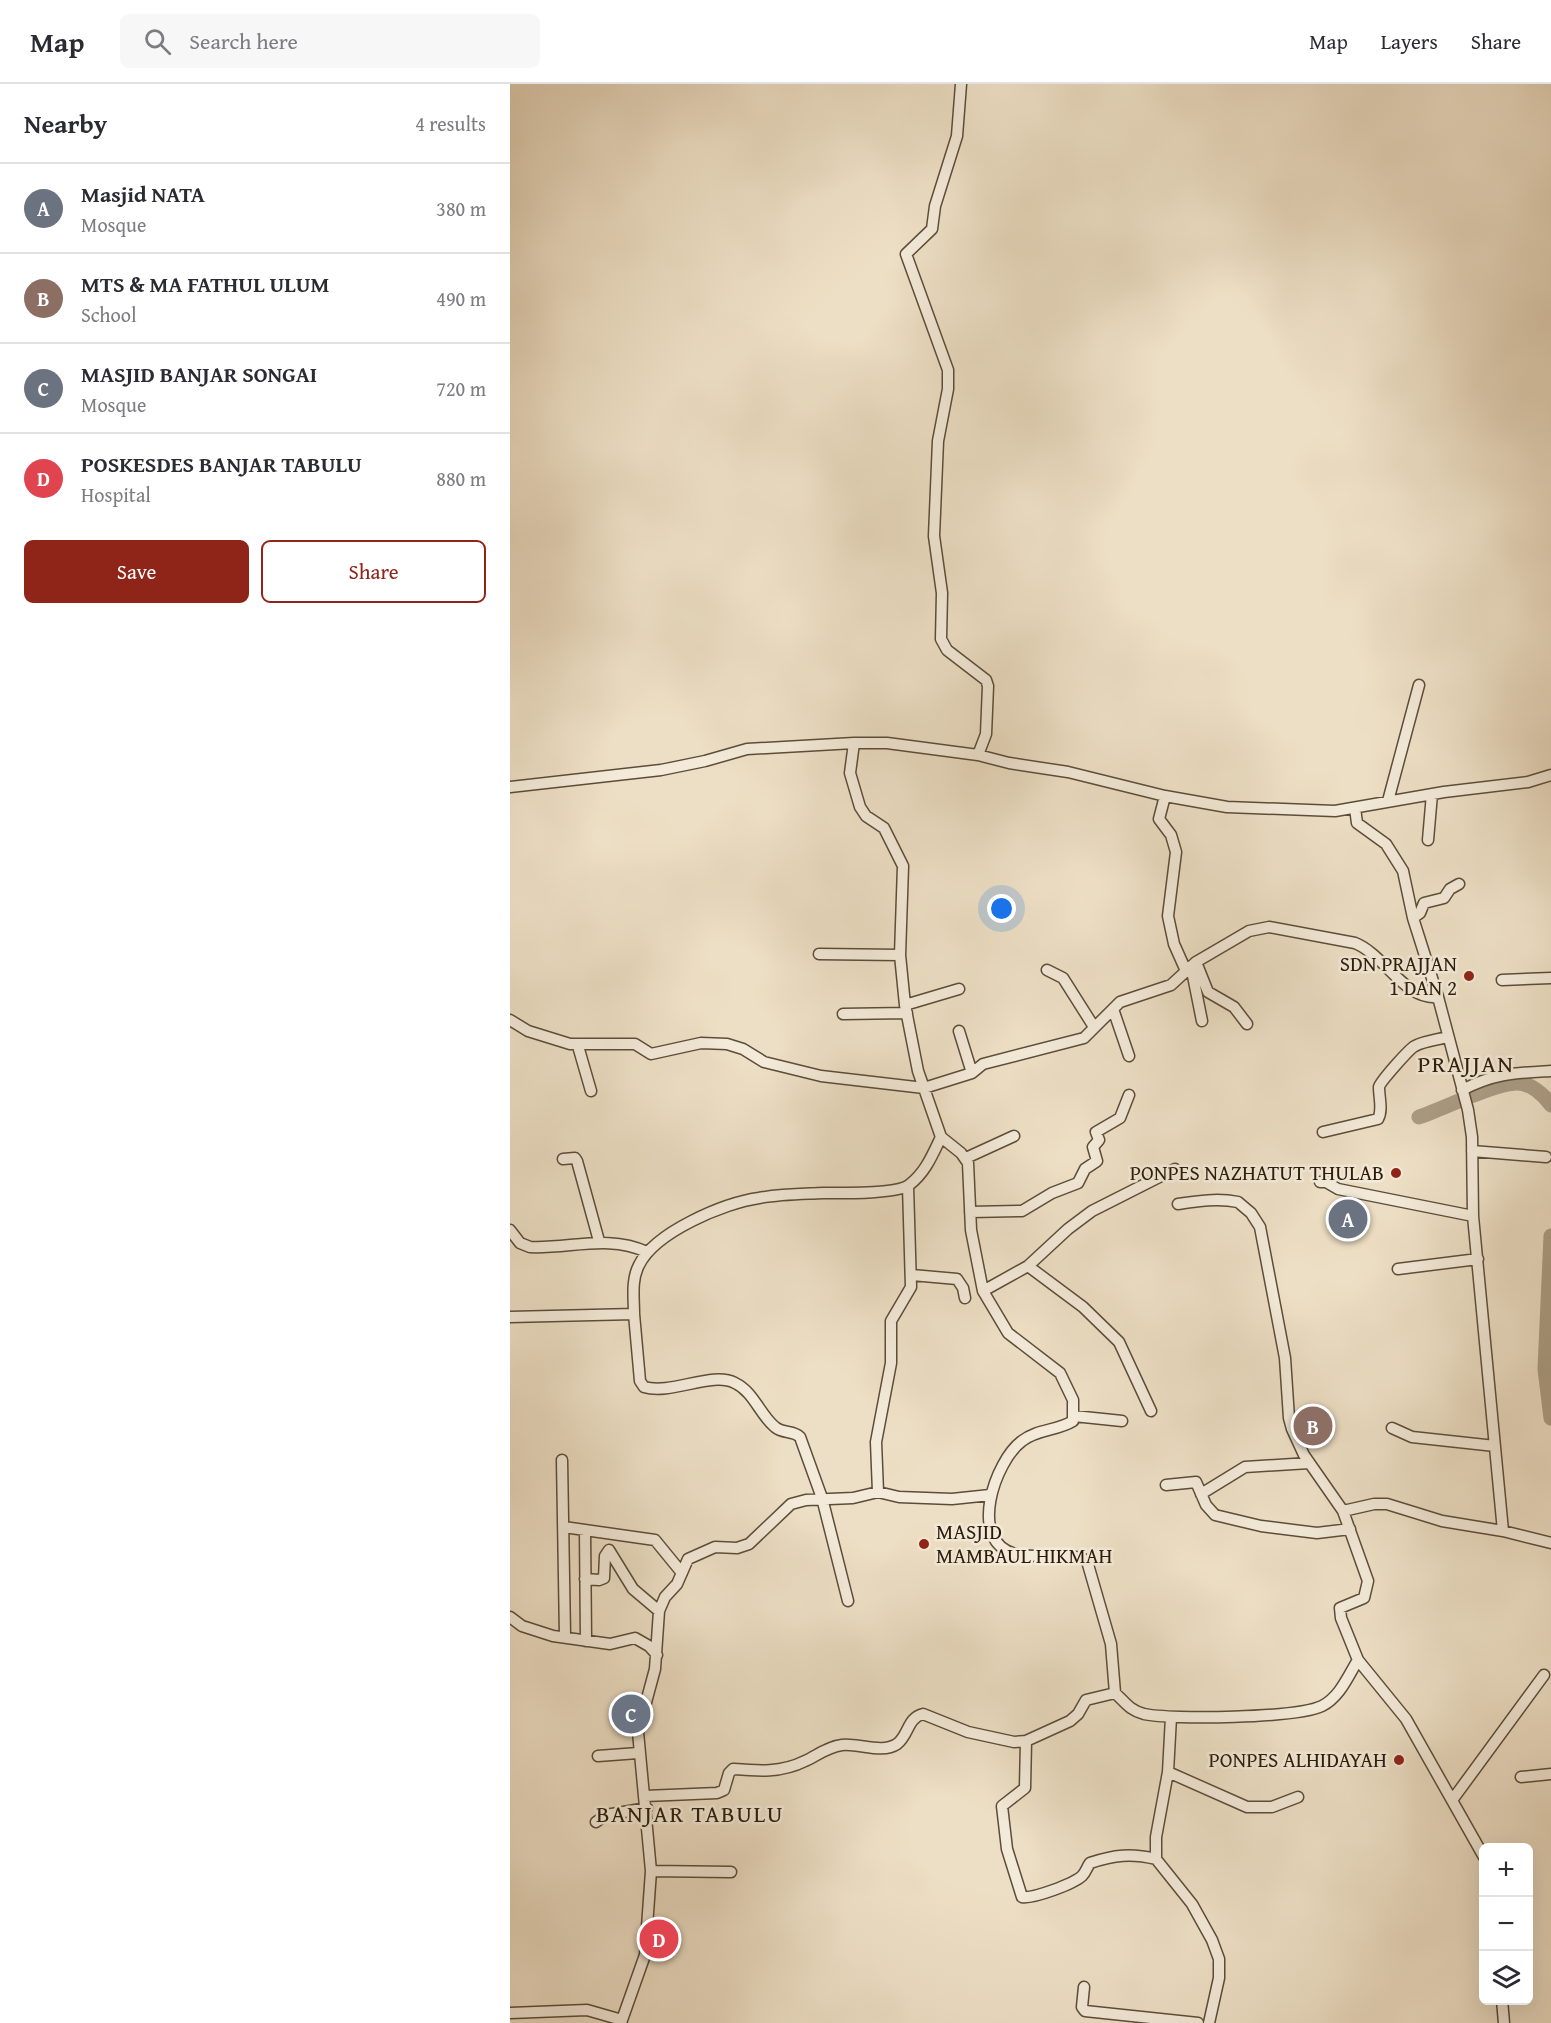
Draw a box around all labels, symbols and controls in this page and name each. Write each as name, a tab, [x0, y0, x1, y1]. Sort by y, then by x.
search box	[120, 14, 540, 68]
text: Map	[30, 21, 84, 62]
icon: search	[141, 25, 174, 58]
text: Search here	[189, 25, 298, 57]
text: Map	[1309, 26, 1348, 57]
text: Layers	[1381, 26, 1438, 57]
text: Share	[1471, 26, 1521, 57]
text: Nearby	[24, 104, 107, 143]
text: 4 results	[415, 109, 486, 138]
text: Masjid NATA	[81, 178, 205, 210]
text: A	[37, 194, 50, 223]
text: 380 m	[436, 194, 486, 223]
text: Mosque	[81, 210, 146, 239]
text: MTS & MA FATHUL ULUM	[81, 268, 329, 300]
text: B	[37, 284, 50, 313]
text: 490 m	[436, 284, 486, 313]
text: School	[81, 300, 137, 329]
text: MASJID BANJAR SONGAI	[81, 358, 317, 390]
text: C	[38, 374, 49, 403]
text: 720 m	[436, 374, 486, 403]
text: Mosque	[81, 390, 146, 419]
text: POSKESDES BANJAR TABULU	[81, 448, 362, 480]
text: D	[37, 464, 50, 493]
text: 880 m	[436, 464, 486, 493]
text: Hospital	[81, 480, 151, 509]
button: Save	[24, 540, 249, 603]
button: Share	[261, 540, 486, 603]
your location	[987, 894, 1016, 923]
place label: SDN PRAJJAN 1 DAN 2	[1340, 948, 1457, 1003]
marker: SDN PRAJJAN 1 DAN 2	[1462, 969, 1476, 983]
district label: PRAJJAN	[1417, 1046, 1515, 1081]
place label: PONPES NAZHATUT THULAB	[1130, 1157, 1384, 1188]
marker: PONPES NAZHATUT THULAB	[1389, 1166, 1403, 1180]
pin: A	[1328, 1196, 1368, 1242]
pin: B	[1294, 1404, 1332, 1448]
place label: MASJID MAMBAUL HIKMAH	[936, 1516, 1112, 1571]
marker: MASJID MAMBAUL HIKMAH	[917, 1537, 931, 1551]
pin: C	[612, 1692, 650, 1736]
place label: PONPES ALHIDAYAH	[1208, 1744, 1387, 1775]
marker: PONPES ALHIDAYAH	[1392, 1753, 1406, 1767]
district label: BANJAR TABULU	[596, 1796, 784, 1831]
map controls	[1479, 1843, 1533, 2005]
button: +	[1479, 1843, 1533, 1897]
button: −	[1479, 1897, 1533, 1951]
pin: D	[640, 1916, 678, 1962]
button: layers	[1479, 1951, 1533, 2005]

